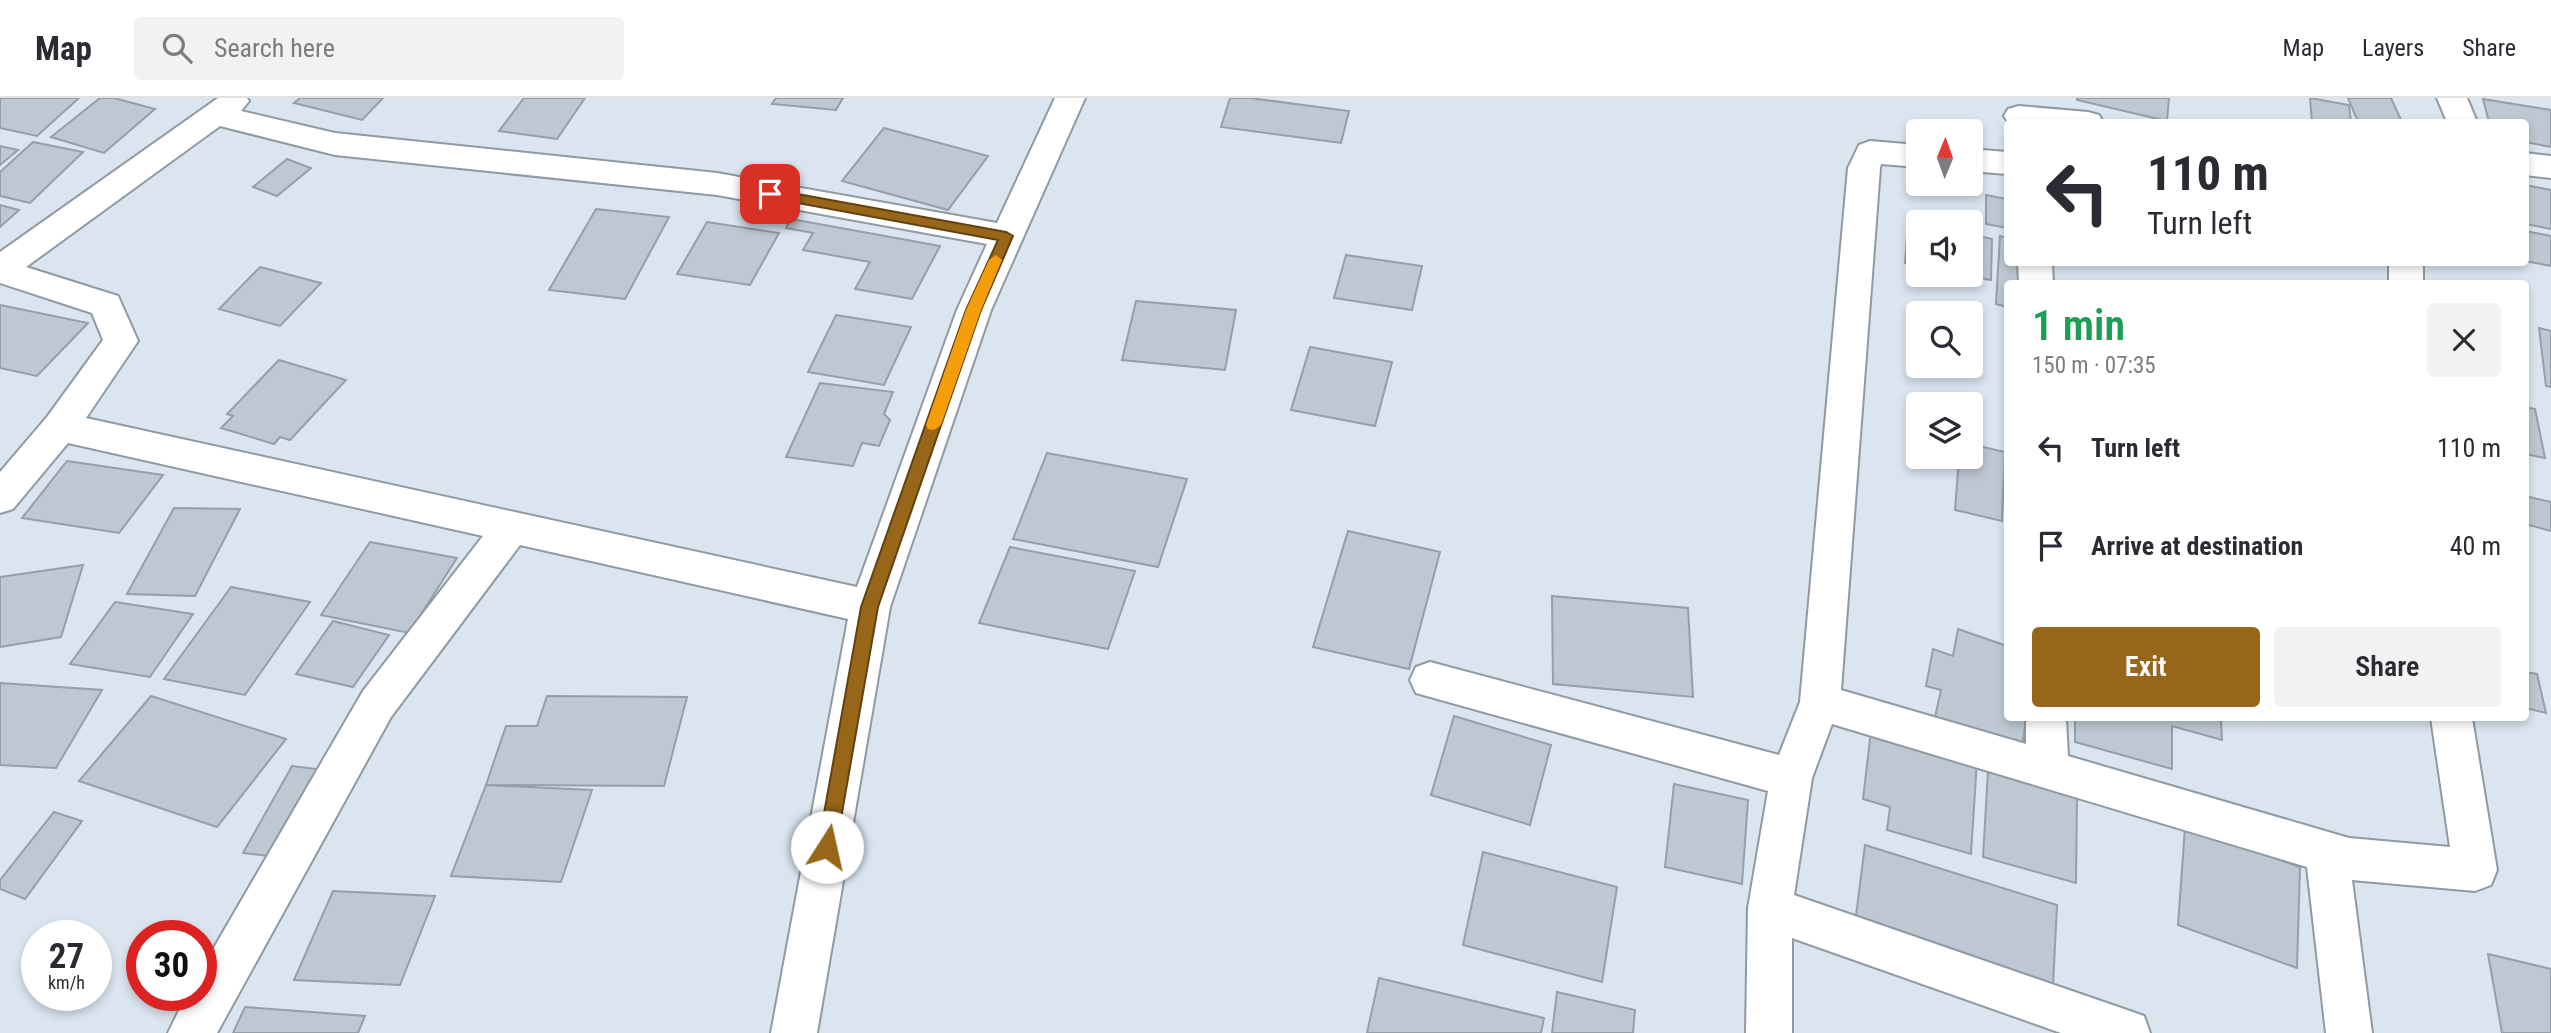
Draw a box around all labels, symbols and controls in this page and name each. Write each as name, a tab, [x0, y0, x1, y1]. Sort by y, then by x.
search box	[134, 17, 624, 80]
text: Map	[35, 29, 92, 68]
icon: search	[158, 29, 196, 67]
text: Search here	[214, 33, 335, 63]
text: Map	[2283, 34, 2324, 62]
text: Layers	[2362, 34, 2424, 62]
text: Share	[2462, 34, 2516, 62]
north arrow	[1906, 119, 1983, 196]
map controls	[1906, 119, 1983, 469]
text: 110 m	[2147, 145, 2269, 202]
icon: left	[2032, 147, 2123, 238]
pin	[740, 164, 800, 224]
icon: arrive	[751, 175, 789, 213]
text: Turn left	[2147, 204, 2252, 242]
button: sound	[1906, 210, 1983, 287]
button: search	[1906, 301, 1983, 378]
text: 1 min	[2032, 301, 2125, 350]
button: close	[2427, 303, 2501, 377]
text: 150 m · 07:35	[2032, 352, 2156, 379]
button: layers	[1906, 392, 1983, 469]
icon: left	[2032, 429, 2070, 467]
text: Turn left	[2091, 433, 2180, 463]
text: 110 m	[2437, 433, 2501, 463]
icon: arrive	[2032, 527, 2070, 565]
text: Arrive at destination	[2091, 531, 2303, 561]
text: 40 m	[2450, 531, 2501, 561]
button: Exit	[2032, 627, 2260, 707]
button: Share	[2274, 627, 2501, 707]
position arrow	[790, 810, 864, 884]
speed limit sign: 30	[126, 920, 217, 1011]
text: 27	[49, 936, 84, 977]
text: km/h	[48, 972, 85, 993]

